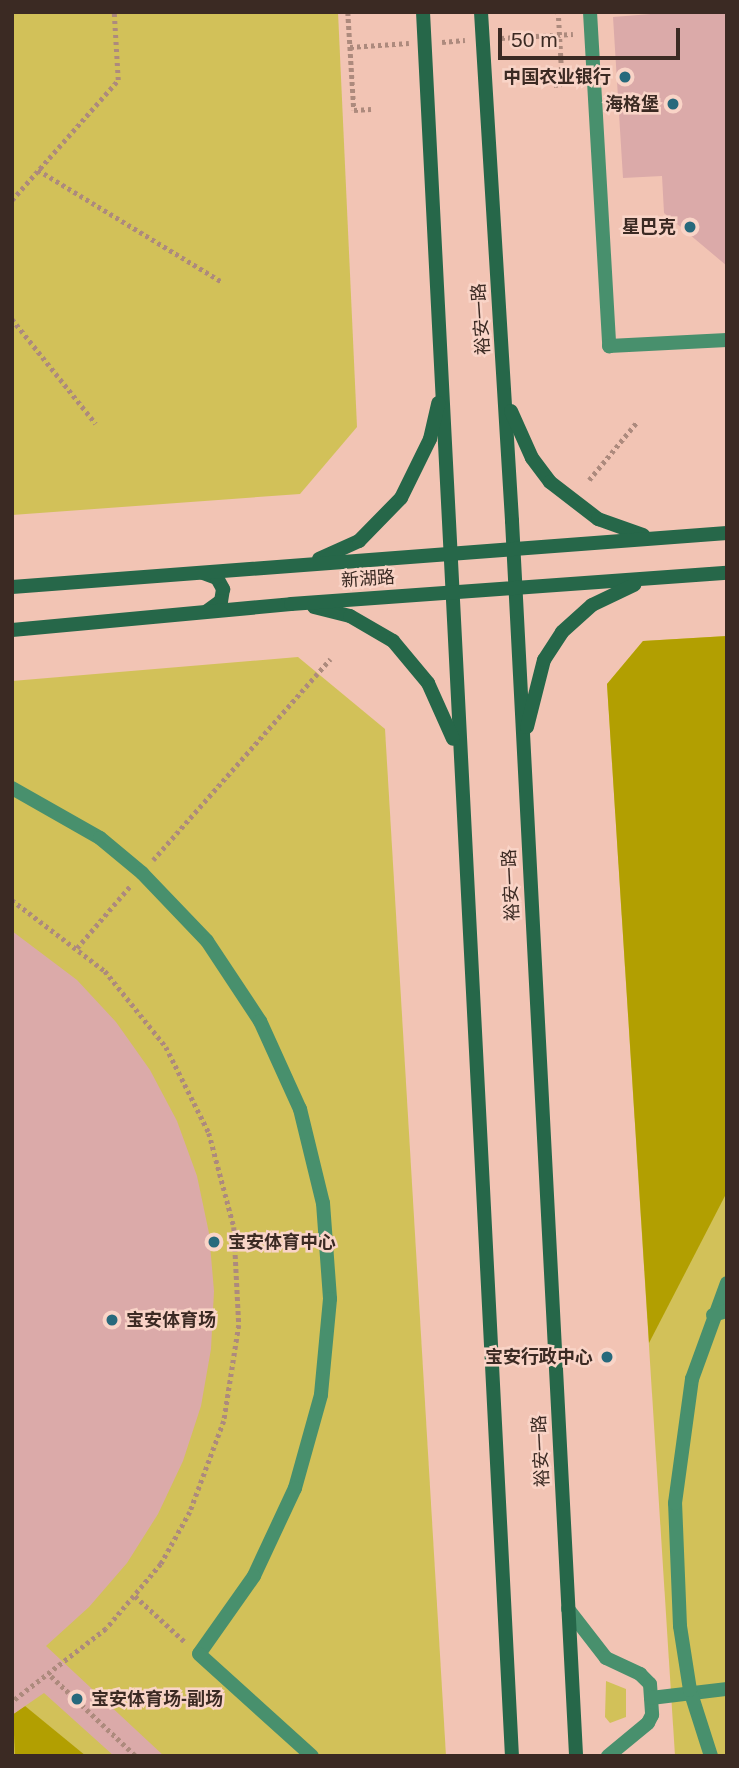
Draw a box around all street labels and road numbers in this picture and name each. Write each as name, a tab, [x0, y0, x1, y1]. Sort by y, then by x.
street label: 裕安一路	[468, 282, 494, 356]
street label: 新湖路	[340, 566, 396, 592]
street label: 裕安一路	[498, 848, 524, 922]
street label: 裕安一路	[528, 1414, 554, 1488]

